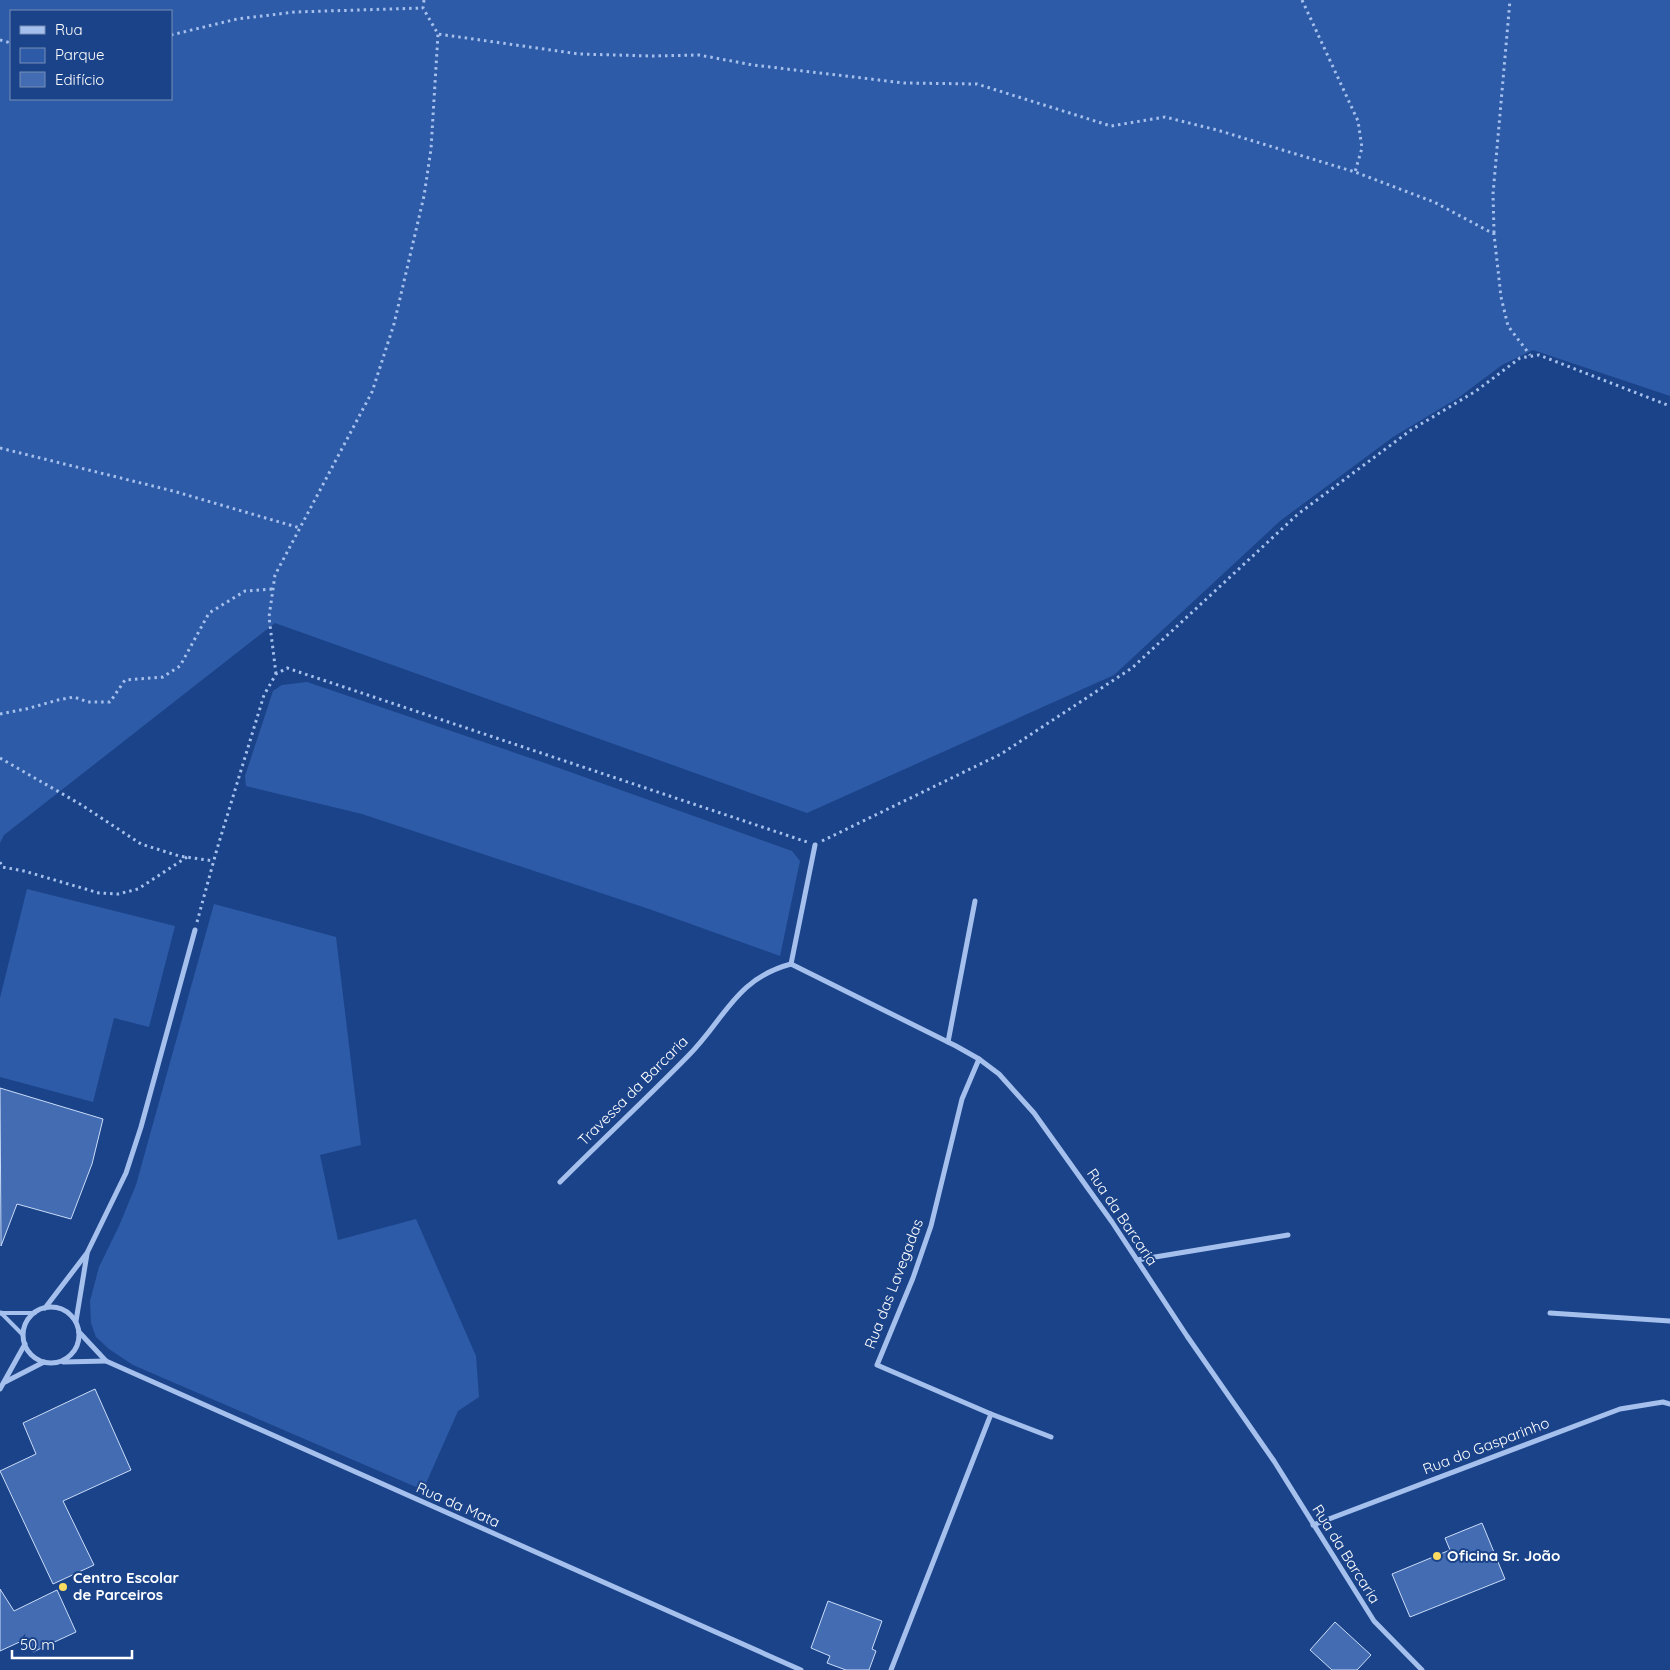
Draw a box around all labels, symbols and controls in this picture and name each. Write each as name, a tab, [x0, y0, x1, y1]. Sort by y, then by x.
legend	[10, 10, 172, 100]
text: Rua	[55, 20, 83, 39]
text: Parque	[55, 45, 105, 64]
text: Edifício	[55, 70, 104, 89]
street label: Travessa da Barcaria	[574, 1032, 692, 1150]
street label: Rua da Barcaria	[1083, 1165, 1162, 1269]
street label: Rua das Lavegadas	[860, 1216, 927, 1351]
street label: Rua do Gasparinho	[1420, 1413, 1552, 1478]
street label: Rua da Mata	[413, 1478, 503, 1531]
street label: Rua da Barcaria	[1308, 1501, 1384, 1607]
place label: Oficina Sr. João	[1447, 1546, 1560, 1565]
marker: Oficina Sr. João	[1431, 1550, 1443, 1562]
place label: Centro Escolar de Parceiros	[73, 1568, 180, 1604]
marker: Centro Escolar de Parceiros	[57, 1581, 69, 1593]
scale bar	[12, 1628, 132, 1660]
text: 50 m	[20, 1635, 55, 1654]

